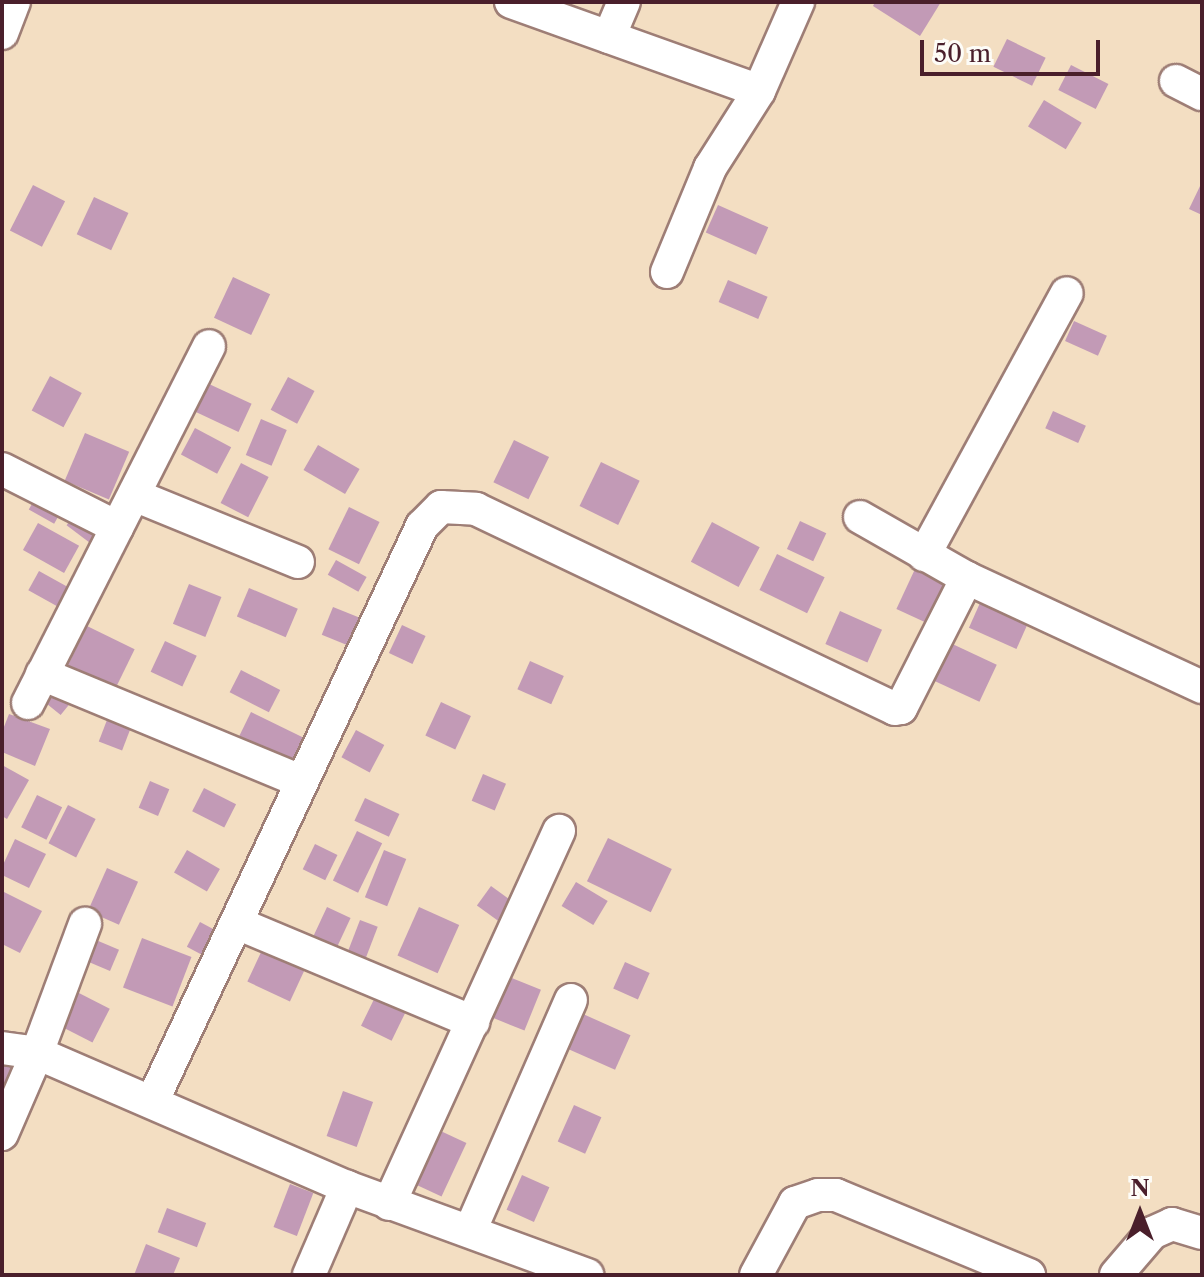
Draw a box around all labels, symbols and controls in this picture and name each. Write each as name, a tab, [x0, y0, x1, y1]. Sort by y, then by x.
scale bar	[924, 24, 1104, 74]
text: 50 m	[934, 39, 991, 68]
north arrow	[1100, 1173, 1180, 1253]
text: N	[1130, 1175, 1150, 1202]

